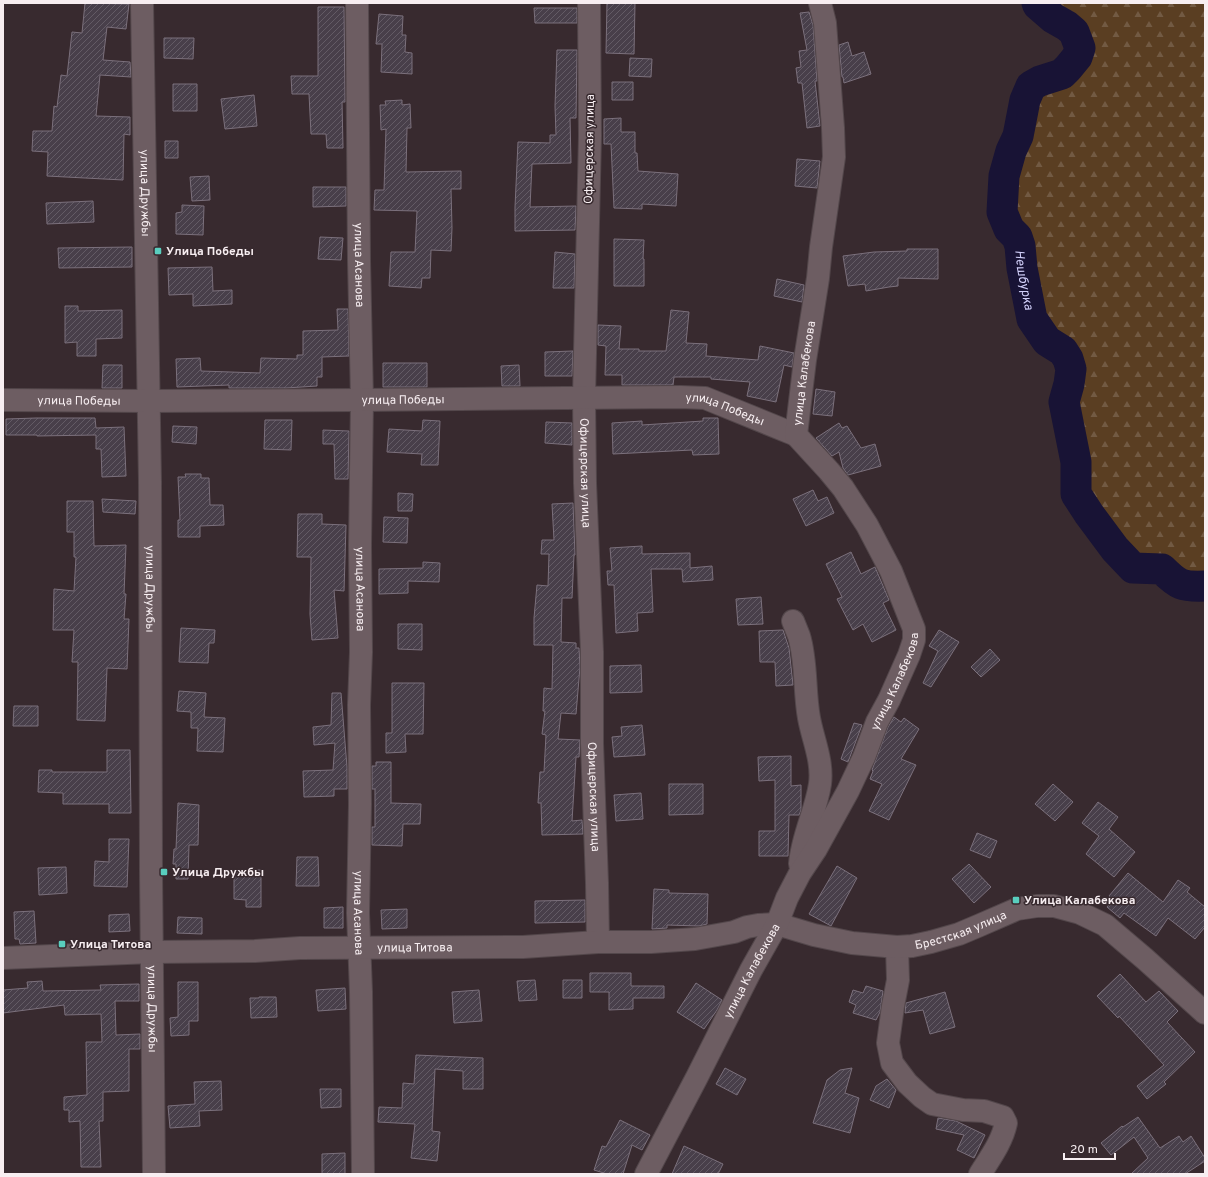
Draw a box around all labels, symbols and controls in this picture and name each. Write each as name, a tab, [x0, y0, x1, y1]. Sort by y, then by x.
street label: Офицерская улица	[581, 94, 599, 204]
street label: улица Дружбы	[135, 149, 153, 237]
street label: улица Асанова	[350, 223, 367, 307]
place label: Улица Победы	[166, 244, 254, 260]
marker: Улица Победы	[153, 246, 163, 256]
water label: Нешбурка	[1010, 249, 1036, 312]
street label: улица Калабекова	[790, 320, 820, 427]
street label: улица Победы	[685, 390, 767, 430]
street label: улица Победы	[361, 392, 445, 409]
street label: улица Победы	[37, 393, 121, 410]
street label: Офицерская улица	[575, 418, 594, 528]
street label: улица Дружбы	[141, 545, 157, 633]
street label: улица Асанова	[351, 547, 368, 631]
street label: улица Калабекова	[868, 633, 923, 733]
street label: Офицерская улица	[583, 742, 603, 852]
place label: Улица Дружбы	[172, 865, 264, 881]
marker: Улица Дружбы	[159, 867, 169, 877]
street label: улица Асанова	[349, 870, 367, 955]
place label: Улица Калабекова	[1024, 893, 1135, 909]
marker: Улица Калабекова	[1011, 895, 1021, 905]
street label: Брестская улица	[913, 908, 1009, 954]
street label: улица Калабекова	[721, 921, 785, 1022]
place label: Улица Титова	[70, 937, 151, 953]
marker: Улица Титова	[57, 939, 67, 949]
street label: улица Титова	[377, 940, 452, 957]
street label: улица Дружбы	[143, 965, 160, 1053]
scale bar	[1064, 1135, 1115, 1161]
text: 20 m	[1070, 1142, 1098, 1158]

